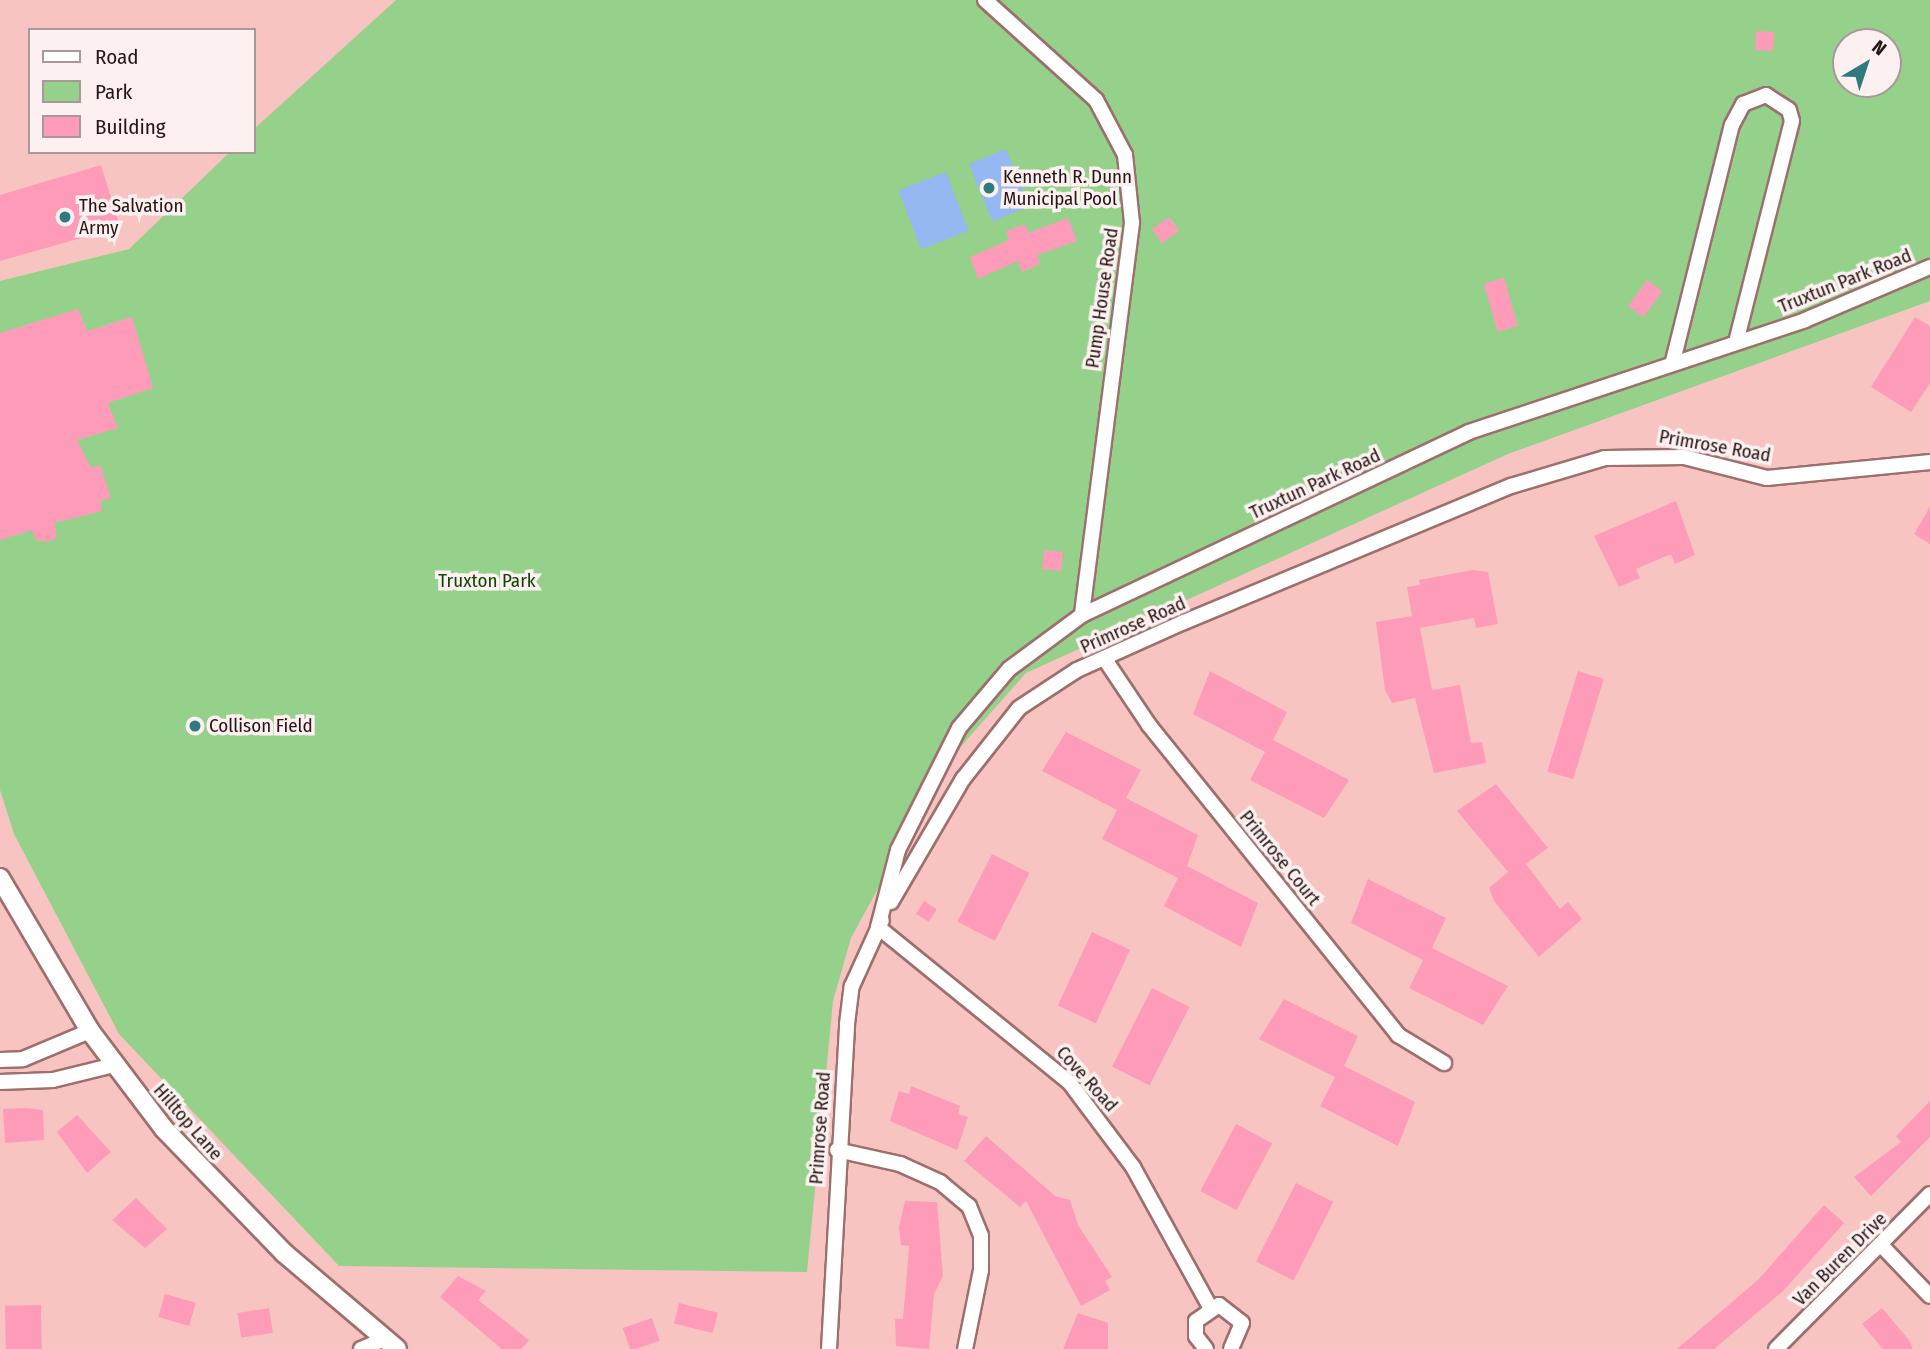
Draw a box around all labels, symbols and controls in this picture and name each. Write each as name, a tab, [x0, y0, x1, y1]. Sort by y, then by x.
legend	[28, 28, 256, 154]
north arrow	[1832, 28, 1902, 98]
text: N	[1868, 35, 1891, 60]
text: Road	[95, 44, 139, 70]
text: Park	[95, 79, 132, 105]
text: Building	[95, 114, 166, 140]
place label: Kenneth R. Dunn Municipal Pool	[1003, 166, 1132, 210]
marker: Kenneth R. Dunn Municipal Pool	[981, 180, 997, 196]
place label: The Salvation Army	[79, 195, 184, 239]
marker: The Salvation Army	[57, 209, 73, 225]
street label: Pump House Road	[1081, 226, 1123, 370]
street label: Truxtun Park Road	[1775, 244, 1915, 318]
street label: Primrose Road	[1657, 425, 1773, 467]
street label: Truxtun Park Road	[1246, 444, 1384, 524]
park label: Truxton Park	[438, 570, 536, 592]
street label: Primrose Road	[1077, 592, 1189, 658]
place label: Collison Field	[209, 715, 313, 737]
marker: Collison Field	[187, 718, 203, 734]
street label: Primrose Court	[1235, 806, 1325, 910]
street label: Cove Road	[1051, 1041, 1123, 1117]
street label: Primrose Road	[805, 1071, 835, 1185]
street label: Hilltop Lane	[149, 1079, 227, 1165]
street label: Van Buren Drive	[1788, 1207, 1892, 1311]

